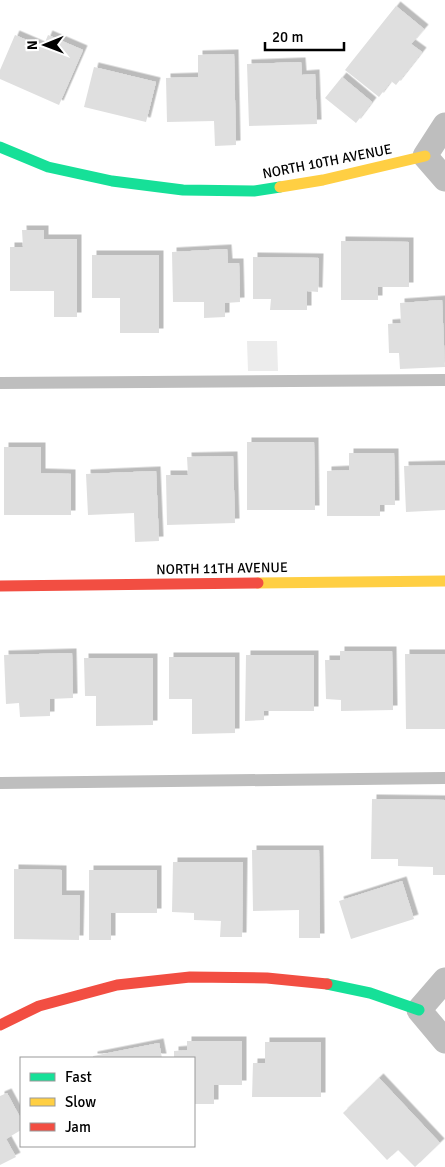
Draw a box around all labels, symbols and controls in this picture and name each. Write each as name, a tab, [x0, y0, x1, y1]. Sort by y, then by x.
north arrow	[20, 20, 70, 70]
scale bar	[265, 20, 344, 52]
text: 20 m	[272, 28, 303, 46]
text: N	[24, 40, 41, 50]
street label: NORTH 10TH AVENUE	[261, 141, 393, 182]
street label: NORTH 11TH AVENUE	[156, 559, 288, 578]
legend	[20, 1057, 195, 1147]
text: Fast	[65, 1068, 92, 1086]
text: Slow	[65, 1093, 96, 1111]
text: Jam	[65, 1118, 91, 1136]

